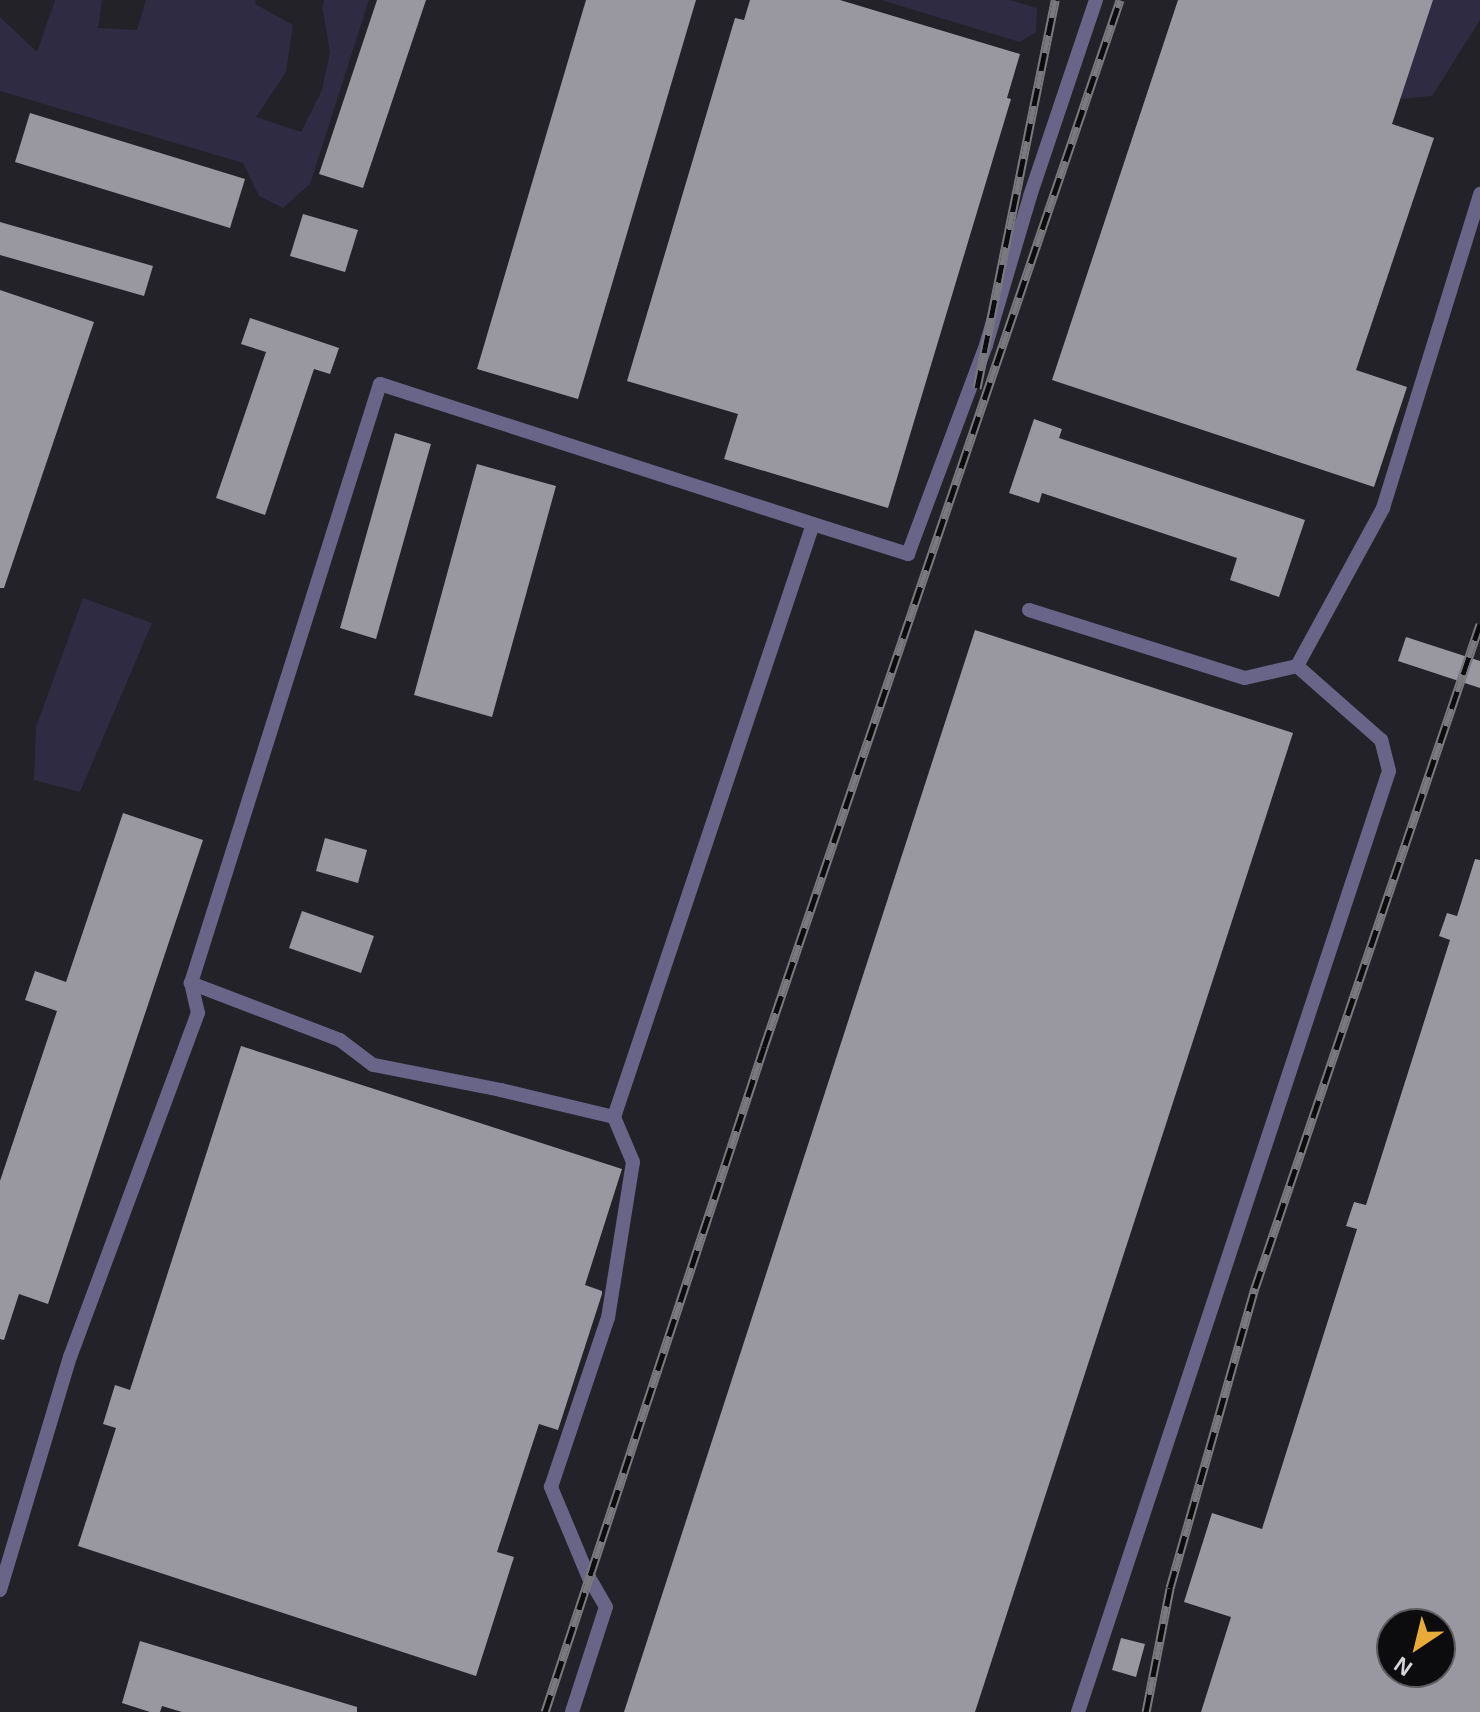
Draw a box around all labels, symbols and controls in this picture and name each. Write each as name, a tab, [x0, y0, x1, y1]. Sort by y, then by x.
north arrow	[1376, 1608, 1456, 1688]
text: N	[1389, 1652, 1417, 1681]

